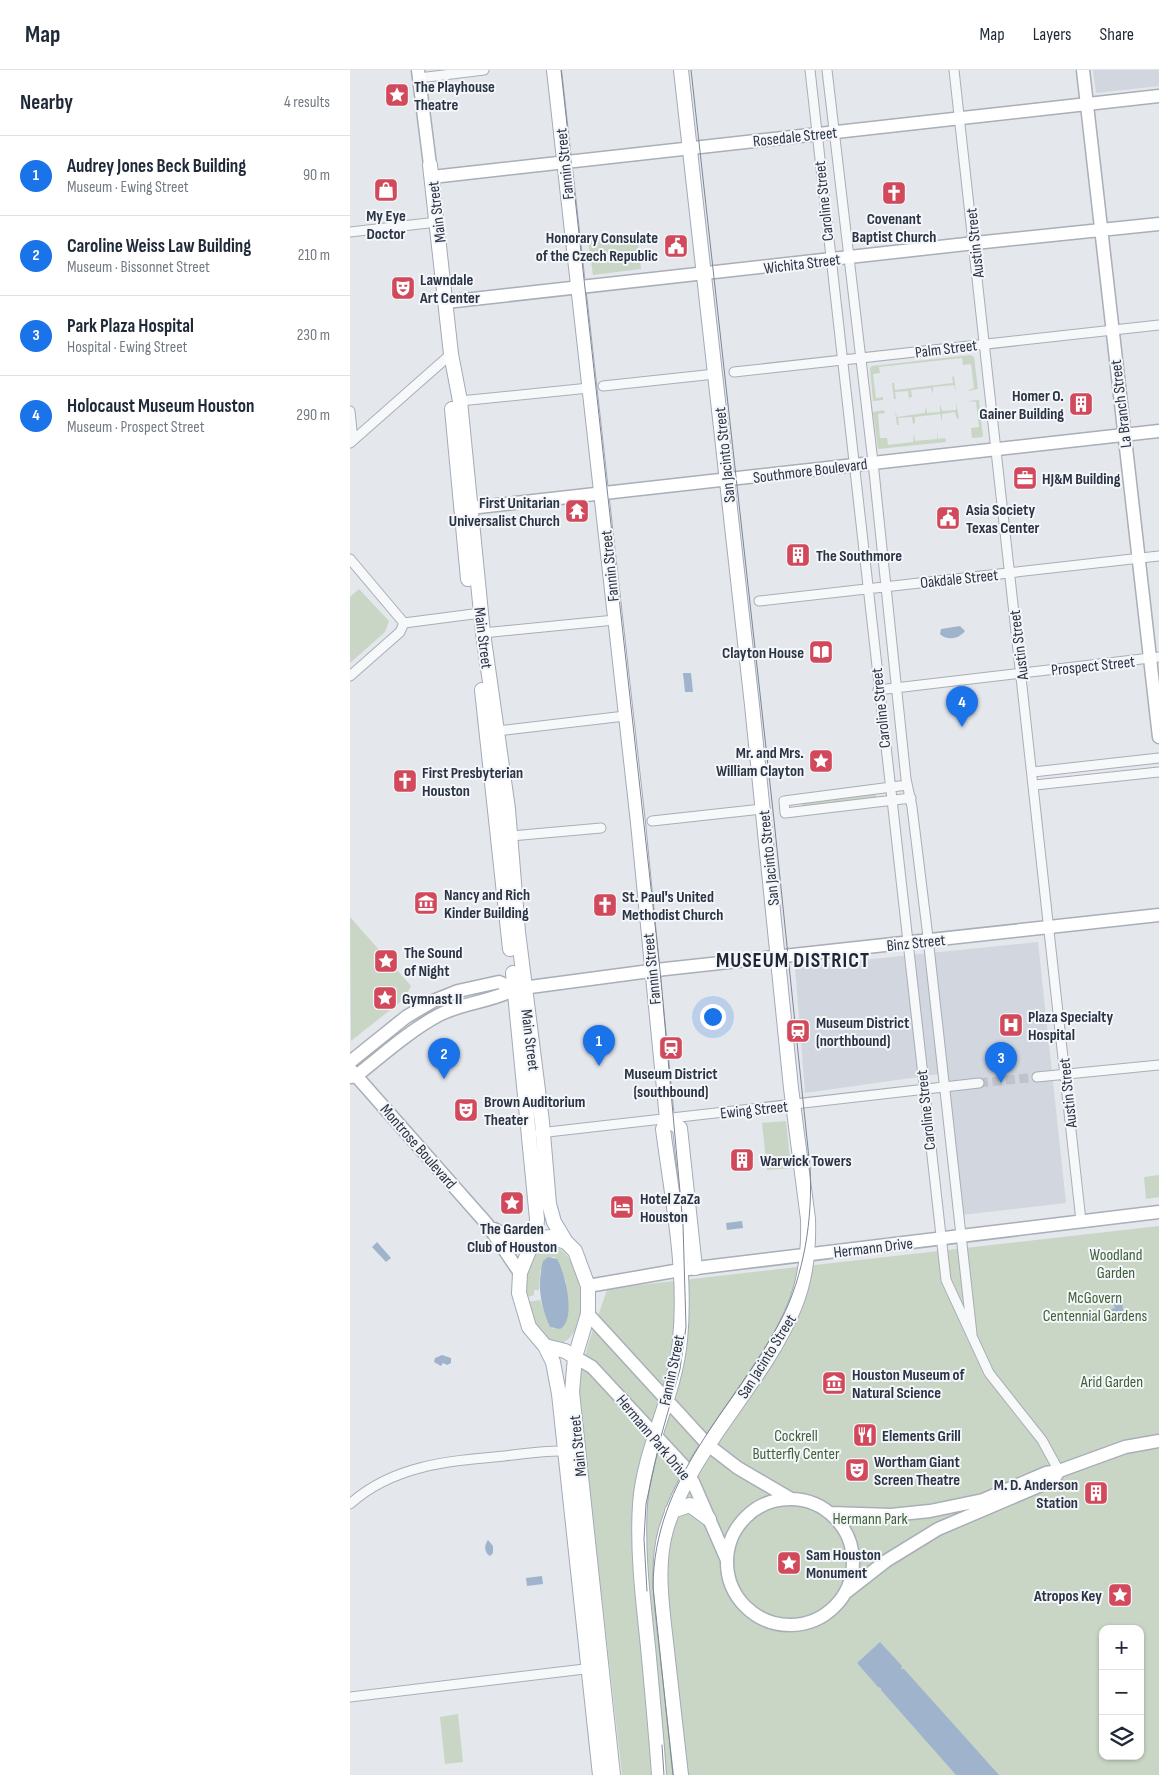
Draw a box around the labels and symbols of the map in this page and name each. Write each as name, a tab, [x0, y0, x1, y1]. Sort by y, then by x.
place label: The Playhouse Theatre	[414, 78, 495, 115]
place icon: The Playhouse Theatre	[384, 82, 410, 108]
street label: Rosedale Street	[752, 124, 838, 151]
street label: Fannin Street	[552, 127, 579, 201]
street label: Caroline Street	[811, 160, 838, 242]
shop icon: My Eye Doctor	[373, 177, 399, 203]
street label: Main Street	[424, 180, 451, 244]
church icon: Covenant Baptist Church	[881, 180, 907, 206]
place label: My Eye Doctor	[366, 207, 406, 244]
street label: Austin Street	[962, 207, 989, 280]
place label: Covenant Baptist Church	[852, 210, 936, 247]
place label: Honorary Consulate of the Czech Republic	[536, 229, 658, 266]
public building icon: Honorary Consulate of the Czech Republic	[663, 233, 689, 259]
street label: Wichita Street	[763, 250, 842, 279]
place label: Lawndale Art Center	[419, 271, 480, 308]
theatre icon: Lawndale Art Center	[390, 275, 416, 301]
street label: Palm Street	[914, 336, 978, 363]
street label: La Branch Street	[1107, 359, 1136, 449]
place label: Homer O. Gainer Building	[979, 387, 1064, 424]
building icon: Homer O. Gainer Building	[1068, 391, 1094, 417]
street label: San Jacinto Street	[711, 406, 740, 504]
street label: Southmore Boulevard	[752, 455, 868, 488]
office icon: HJ&M Building	[1012, 465, 1038, 491]
place label: HJ&M Building	[1042, 470, 1121, 489]
place label: First Unitarian Universalist Church	[449, 494, 560, 531]
temple icon: First Unitarian Universalist Church	[564, 498, 590, 524]
place label: Asia Society Texas Center	[965, 501, 1039, 538]
public building icon: Asia Society Texas Center	[935, 505, 961, 531]
street label: Fannin Street	[597, 529, 624, 603]
building icon: The Southmore	[785, 542, 811, 568]
place label: The Southmore	[816, 547, 902, 566]
street label: Oakdale Street	[919, 566, 999, 593]
street label: Main Street	[469, 606, 496, 670]
street label: Austin Street	[1006, 609, 1033, 682]
library icon: Clayton House	[808, 639, 834, 665]
place label: Clayton House	[722, 644, 804, 663]
street label: Prospect Street	[1050, 653, 1136, 680]
street label: Caroline Street	[868, 667, 895, 749]
pin: 4	[946, 686, 978, 727]
place label: Mr. and Mrs. William Clayton	[716, 744, 804, 781]
place icon: Mr. and Mrs. William Clayton	[808, 748, 834, 774]
place label: First Presbyterian Houston	[422, 764, 523, 801]
church icon: First Presbyterian Houston	[392, 768, 418, 794]
street label: San Jacinto Street	[755, 809, 784, 907]
place label: Nancy and Rich Kinder Building	[444, 886, 530, 923]
place label: St. Paul's United Methodist Church	[622, 888, 723, 925]
museum icon: Nancy and Rich Kinder Building	[413, 890, 439, 916]
church icon: St. Paul's United Methodist Church	[592, 892, 618, 918]
street label: Binz Street	[886, 931, 947, 956]
street label: Fannin Street	[639, 932, 666, 1006]
place label: The Sound of Night	[404, 944, 463, 981]
place icon: The Sound of Night	[373, 948, 399, 974]
district label: MUSEUM DISTRICT	[716, 948, 870, 973]
place icon: Gymnast II	[372, 985, 398, 1011]
place label: Gymnast II	[402, 990, 462, 1009]
your location	[700, 1004, 726, 1030]
street label: Main Street	[516, 1008, 543, 1072]
place label: Plaza Specialty Hospital	[1028, 1008, 1113, 1045]
hospital icon: Plaza Specialty Hospital	[998, 1012, 1024, 1038]
place label: Museum District (northbound)	[816, 1014, 909, 1051]
station icon: Museum District (northbound)	[785, 1018, 811, 1044]
pin: 1	[583, 1025, 615, 1066]
station icon: Museum District (southbound)	[658, 1035, 684, 1061]
pin: 2	[428, 1038, 460, 1079]
pin: 3	[985, 1042, 1017, 1083]
street label: Austin Street	[1055, 1057, 1082, 1130]
place label: Museum District (southbound)	[624, 1065, 718, 1102]
street label: Caroline Street	[913, 1069, 940, 1151]
place label: Brown Auditorium Theater	[484, 1093, 585, 1130]
theatre icon: Brown Auditorium Theater	[453, 1097, 479, 1123]
street label: Ewing Street	[719, 1097, 789, 1123]
street label: Montrose Boulevard	[376, 1101, 460, 1193]
building icon: Warwick Towers	[729, 1147, 755, 1173]
place label: Warwick Towers	[760, 1152, 852, 1171]
place icon: The Garden Club of Houston	[499, 1190, 525, 1216]
place label: Hotel ZaZa Houston	[640, 1190, 700, 1227]
hotel icon: Hotel ZaZa Houston	[609, 1194, 635, 1220]
place label: The Garden Club of Houston	[467, 1220, 557, 1257]
street label: Hermann Drive	[832, 1234, 914, 1263]
park label: Woodland Garden	[1090, 1246, 1142, 1283]
park label: McGovern Centennial Gardens	[1043, 1289, 1148, 1326]
street label: San Jacinto Street	[734, 1311, 801, 1402]
street label: Fannin Street	[656, 1333, 689, 1407]
place label: Houston Museum of Natural Science	[852, 1366, 966, 1403]
museum icon: Houston Museum of Natural Science	[821, 1370, 847, 1396]
park label: Arid Garden	[1080, 1373, 1143, 1392]
street label: Hermann Park Drive	[612, 1391, 694, 1485]
street label: Main Street	[566, 1414, 591, 1478]
restaurant icon: Elements Grill	[852, 1422, 878, 1448]
park label: Cockrell Butterfly Center	[752, 1427, 840, 1464]
place label: Elements Grill	[882, 1427, 961, 1446]
place label: Wortham Giant Screen Theatre	[874, 1453, 960, 1490]
theatre icon: Wortham Giant Screen Theatre	[844, 1457, 870, 1483]
place label: M. D. Anderson Station	[994, 1476, 1078, 1513]
building icon: M. D. Anderson Station	[1083, 1480, 1109, 1506]
park label: Hermann Park	[832, 1510, 908, 1529]
place label: Sam Houston Monument	[806, 1546, 881, 1583]
place icon: Sam Houston Monument	[776, 1550, 802, 1576]
place icon: Atropos Key	[1107, 1582, 1133, 1608]
place label: Atropos Key	[1033, 1587, 1102, 1606]

